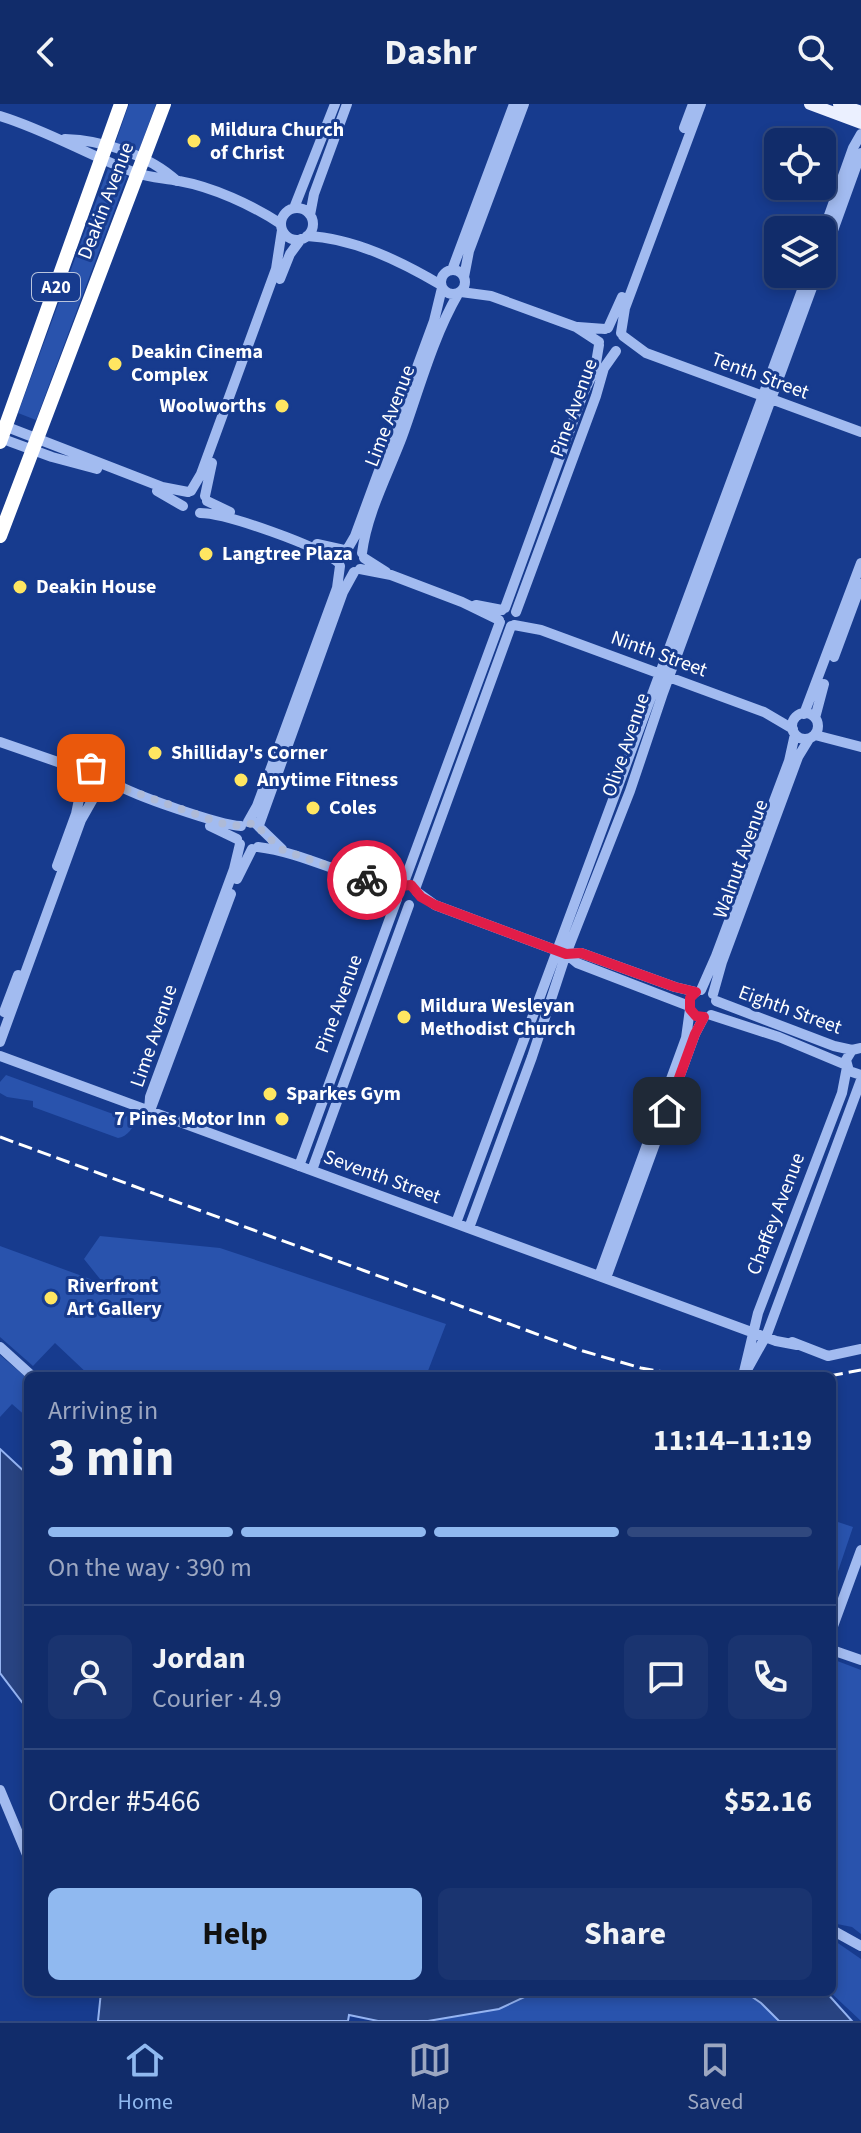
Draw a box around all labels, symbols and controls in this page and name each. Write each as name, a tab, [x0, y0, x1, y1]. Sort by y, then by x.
text: Dashr	[384, 27, 477, 78]
icon: back	[24, 30, 68, 74]
icon: search	[793, 30, 837, 74]
place label: Mildura Church of Christ	[210, 116, 344, 167]
map controls	[764, 128, 836, 288]
button: locate	[764, 128, 836, 200]
marker: Mildura Church of Christ	[185, 132, 203, 150]
street label: Deakin Avenue	[71, 138, 141, 264]
button: layers	[764, 216, 836, 288]
road number: A20	[32, 273, 80, 301]
place label: Deakin Cinema Complex	[131, 338, 263, 389]
street label: Tenth Street	[707, 345, 813, 407]
marker: Deakin Cinema Complex	[106, 355, 124, 373]
street label: Pine Avenue	[543, 355, 605, 461]
street label: Lime Avenue	[358, 361, 422, 471]
place label: Woolworths	[159, 392, 266, 420]
marker: Woolworths	[273, 397, 291, 415]
place label: Langtree Plaza	[222, 540, 353, 568]
marker: Langtree Plaza	[197, 545, 215, 563]
place label: Deakin House	[36, 573, 156, 601]
marker: Deakin House	[11, 578, 29, 596]
street label: Ninth Street	[607, 624, 711, 684]
street label: Olive Avenue	[595, 689, 657, 801]
pin	[57, 734, 125, 802]
place label: Shilliday's Corner	[171, 739, 327, 767]
marker: Shilliday's Corner	[146, 744, 164, 762]
icon: bag	[69, 746, 113, 790]
place label: Anytime Fitness	[256, 766, 398, 794]
marker: Anytime Fitness	[232, 771, 250, 789]
place label: Coles	[329, 794, 377, 822]
street label: Walnut Avenue	[707, 796, 776, 922]
marker: Coles	[304, 799, 322, 817]
courier	[327, 840, 407, 920]
icon: bike	[345, 858, 389, 902]
street label: Pine Avenue	[308, 951, 370, 1057]
street label: Eighth Street	[734, 978, 846, 1042]
street label: Lime Avenue	[123, 981, 185, 1091]
place label: Mildura Wesleyan Methodist Church	[420, 992, 576, 1043]
marker: Mildura Wesleyan Methodist Church	[395, 1008, 413, 1026]
pin	[633, 1077, 701, 1145]
place label: Sparkes Gym	[286, 1080, 401, 1108]
marker: Sparkes Gym	[261, 1085, 279, 1103]
icon: home	[645, 1089, 689, 1133]
place label: 7 Pines Motor Inn	[114, 1105, 266, 1133]
marker: 7 Pines Motor Inn	[273, 1110, 291, 1128]
street label: Seventh Street	[320, 1143, 445, 1211]
street label: Chaffey Avenue	[740, 1149, 812, 1279]
place label: Riverfront Art Gallery	[66, 1272, 162, 1323]
marker: Riverfront Art Gallery	[42, 1289, 60, 1307]
text: Arriving in	[48, 1392, 158, 1429]
text: 11:14–11:19	[653, 1419, 812, 1462]
text: 3 min	[48, 1422, 175, 1496]
text: On the way · 390 m	[48, 1549, 252, 1586]
button: person	[48, 1635, 132, 1719]
button: chat	[624, 1635, 708, 1719]
button: phone	[728, 1635, 812, 1719]
text: Jordan	[152, 1637, 246, 1680]
text: Courier · 4.9	[152, 1680, 282, 1717]
text: Order #5466	[48, 1780, 201, 1823]
text: $52.16	[724, 1780, 812, 1823]
button: Help	[48, 1888, 422, 1980]
button: Share	[438, 1888, 812, 1980]
tab: Home	[118, 2038, 173, 2118]
tab: Map	[408, 2038, 452, 2118]
tab: Saved	[687, 2038, 743, 2118]

